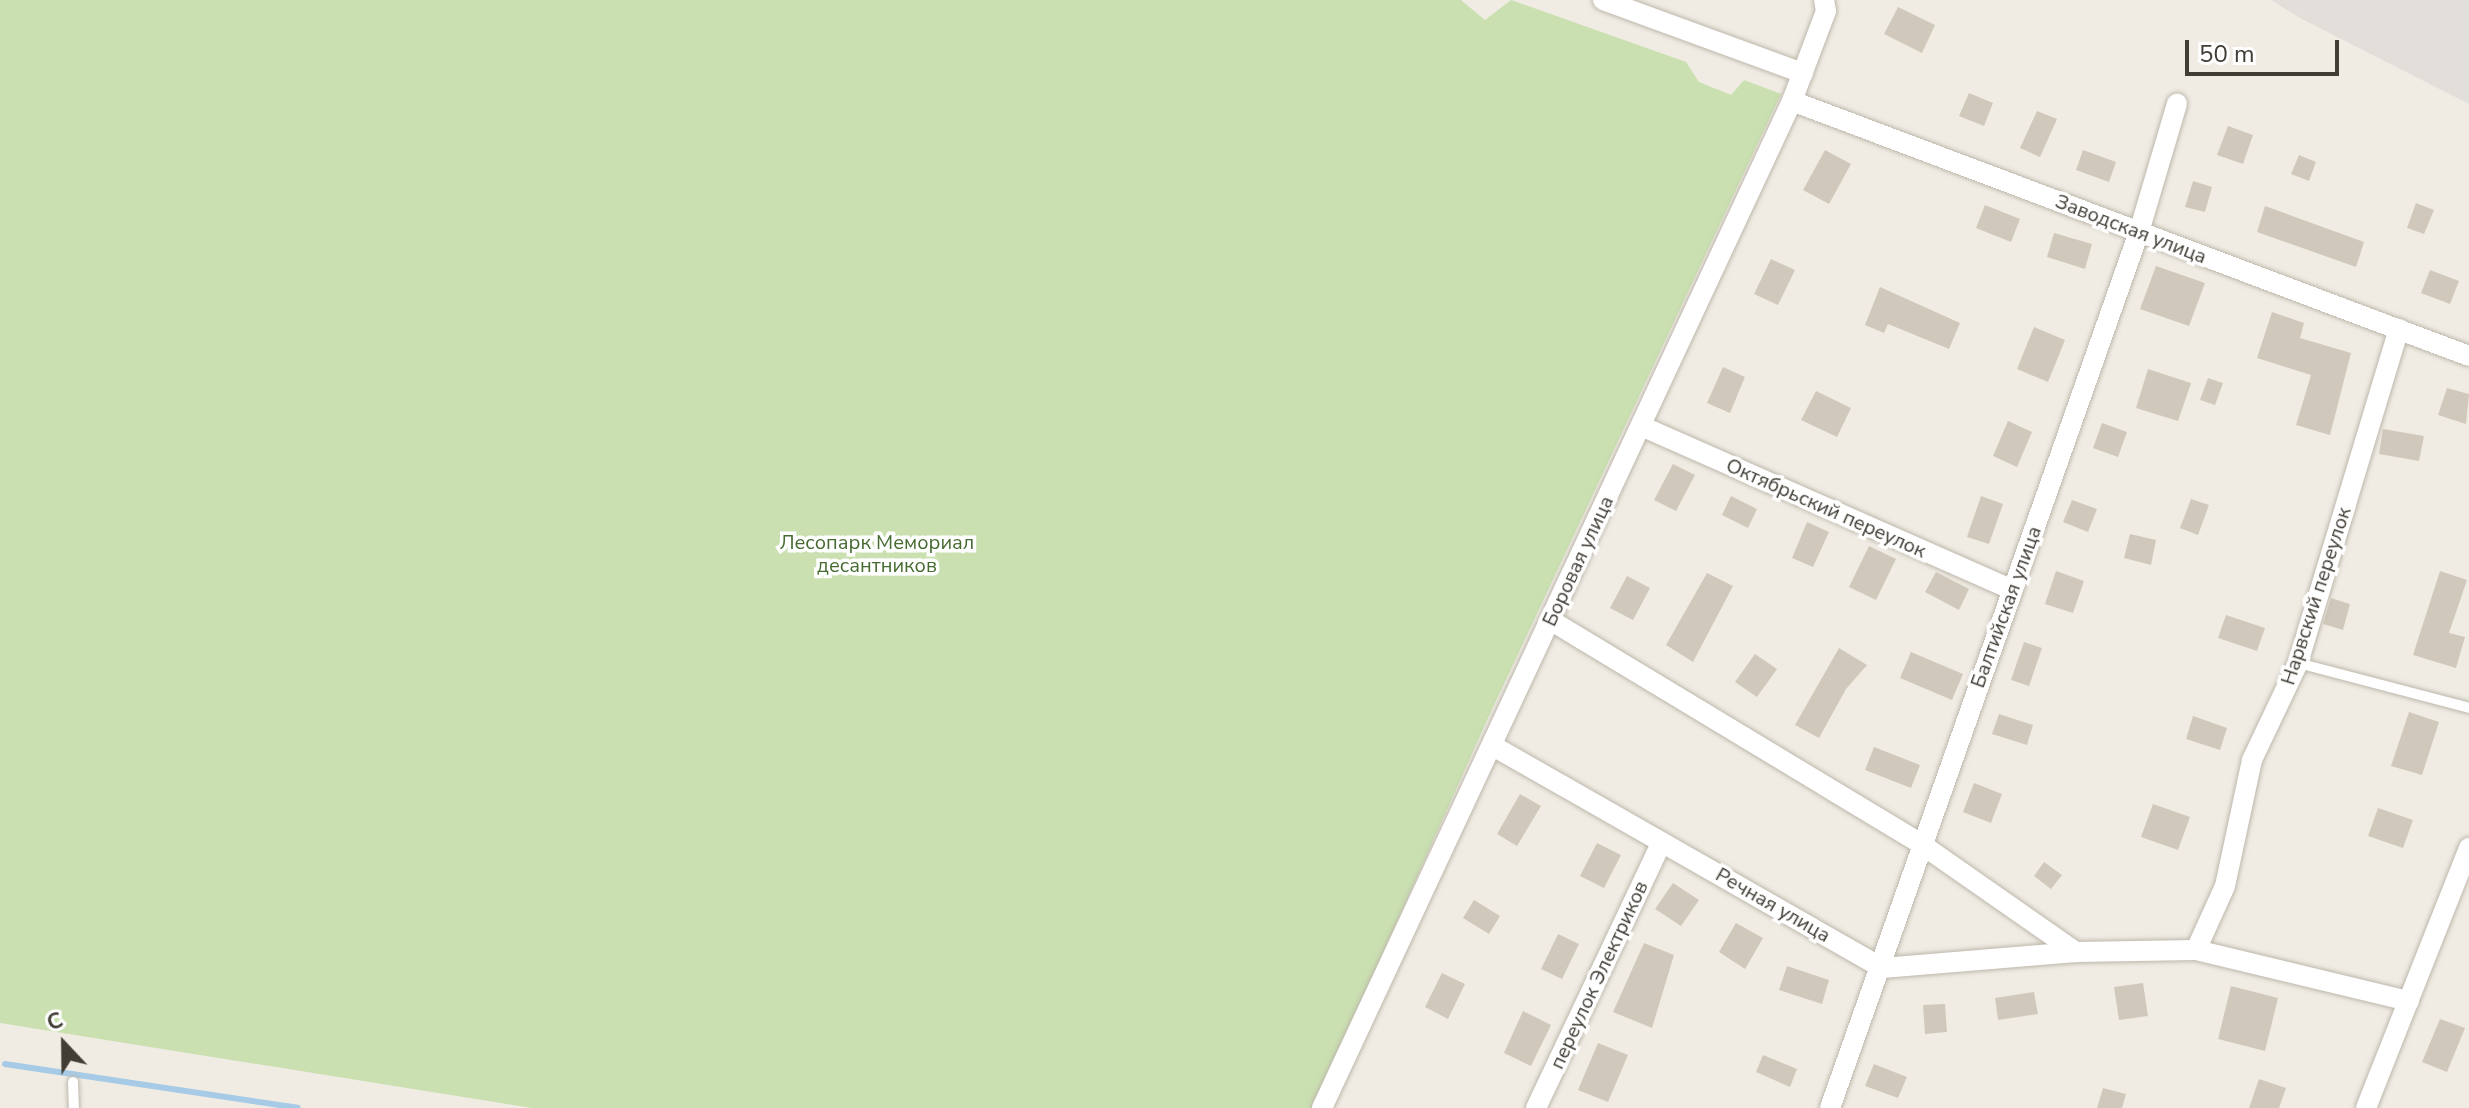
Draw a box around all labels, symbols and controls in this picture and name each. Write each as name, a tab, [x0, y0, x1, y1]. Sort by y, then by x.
scale bar	[2189, 24, 2343, 74]
text: 50 m	[2199, 38, 2255, 70]
street label: Заводская улица	[2052, 189, 2210, 269]
street label: Октябрьский переулок	[1722, 453, 1930, 563]
street label: Боровая улица	[1537, 492, 1619, 630]
street label: Нарвский переулок	[2276, 504, 2356, 688]
street label: Балтийская улица	[1966, 523, 2046, 691]
park label: Лесопарк Мемориал десантников	[780, 530, 974, 577]
street label: Речная улица	[1711, 862, 1835, 948]
street label: переулок Электриков	[1545, 877, 1653, 1073]
north arrow	[24, 1004, 104, 1084]
text: С	[42, 1005, 68, 1038]

